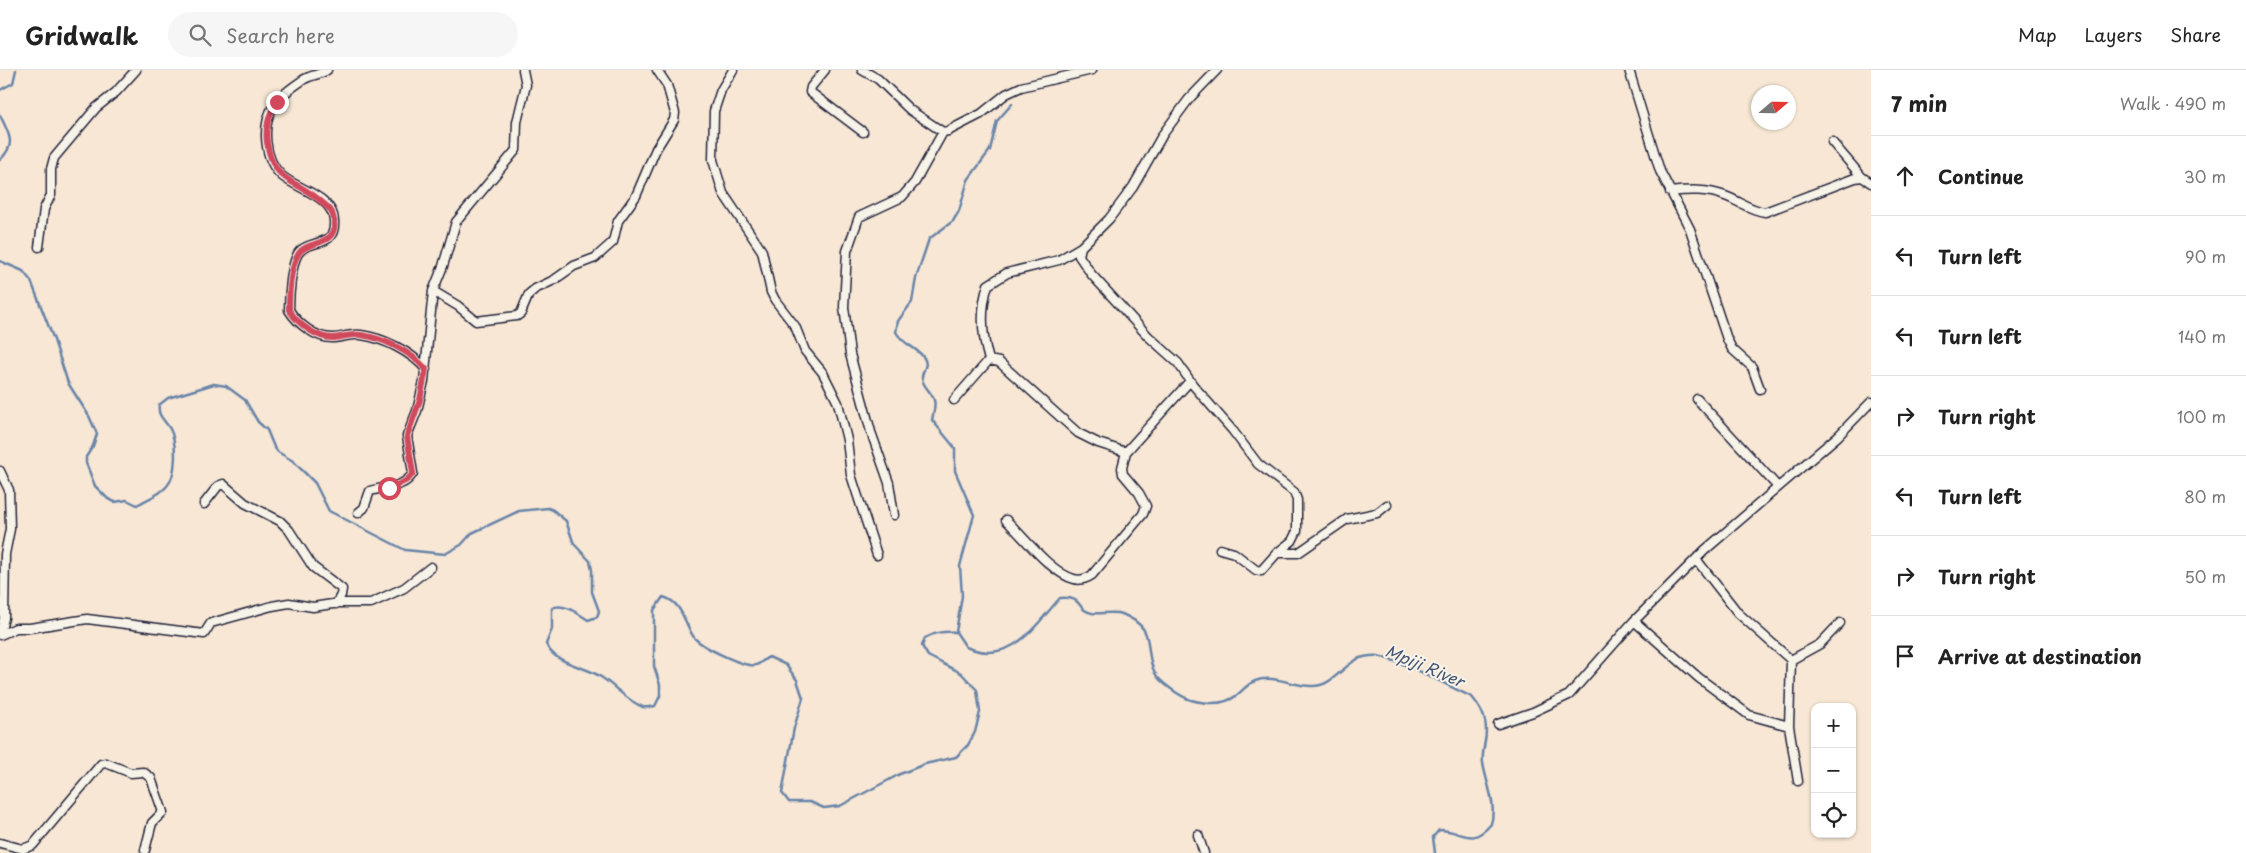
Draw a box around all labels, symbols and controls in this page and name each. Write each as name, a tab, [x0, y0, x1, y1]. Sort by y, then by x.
search box	[168, 12, 518, 57]
text: Gridwalk	[25, 17, 138, 53]
icon: search	[186, 21, 214, 49]
text: Search here	[226, 21, 335, 49]
text: Map	[2018, 21, 2057, 48]
text: Layers	[2085, 21, 2142, 48]
text: Share	[2170, 21, 2221, 48]
north arrow	[1751, 85, 1796, 130]
text: 7 min	[1891, 87, 1947, 119]
route end	[266, 91, 289, 114]
text: Walk · 490 m	[2120, 91, 2226, 115]
icon: ahead	[1891, 162, 1919, 190]
text: Continue	[1938, 162, 2024, 190]
text: 30 m	[2184, 164, 2226, 188]
icon: left	[1891, 242, 1919, 270]
text: Turn left	[1938, 242, 2022, 270]
text: 90 m	[2185, 244, 2226, 268]
icon: left	[1891, 322, 1919, 350]
text: Turn left	[1938, 322, 2022, 350]
text: 140 m	[2178, 324, 2226, 348]
icon: right	[1891, 402, 1919, 430]
text: Turn right	[1938, 402, 2036, 430]
text: 100 m	[2177, 404, 2226, 428]
route start	[378, 477, 401, 500]
icon: left	[1891, 482, 1919, 510]
text: Turn left	[1938, 482, 2022, 510]
text: 80 m	[2184, 484, 2226, 508]
icon: right	[1891, 562, 1919, 590]
text: Turn right	[1938, 562, 2036, 590]
text: 50 m	[2185, 564, 2226, 588]
water label: Mpiji River	[1382, 638, 1471, 693]
icon: arrive	[1891, 642, 1919, 670]
text: Arrive at destination	[1938, 642, 2142, 670]
map controls	[1811, 703, 1856, 838]
button: +	[1811, 703, 1856, 748]
button: −	[1811, 748, 1856, 793]
button: locate	[1811, 793, 1856, 838]

